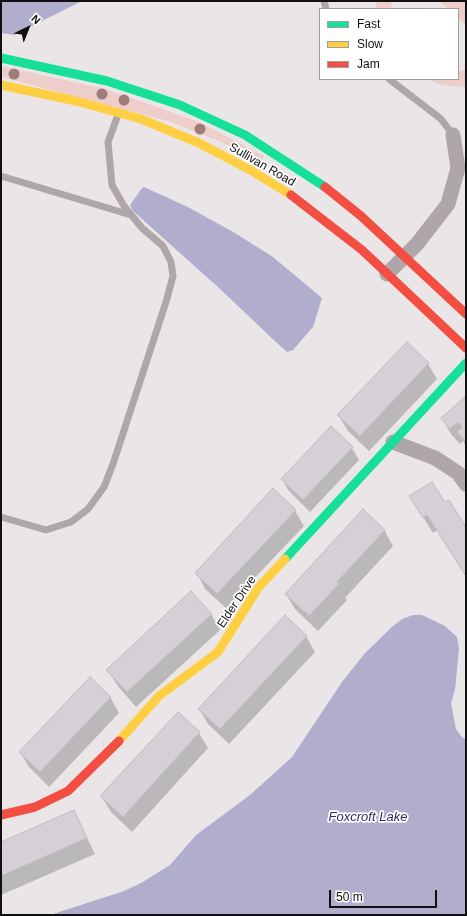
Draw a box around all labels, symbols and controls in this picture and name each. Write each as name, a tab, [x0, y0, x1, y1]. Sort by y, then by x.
north arrow	[8, 8, 48, 48]
legend	[319, 8, 459, 80]
text: N	[29, 12, 43, 26]
text: Fast	[357, 17, 380, 31]
text: Slow	[357, 37, 383, 51]
text: Jam	[357, 57, 380, 71]
street label: Sullivan Road	[226, 140, 298, 190]
street label: Elder Drive	[214, 573, 260, 631]
water label: Foxcroft Lake	[329, 809, 407, 825]
scale bar	[331, 882, 439, 908]
text: 50 m	[336, 890, 363, 904]

